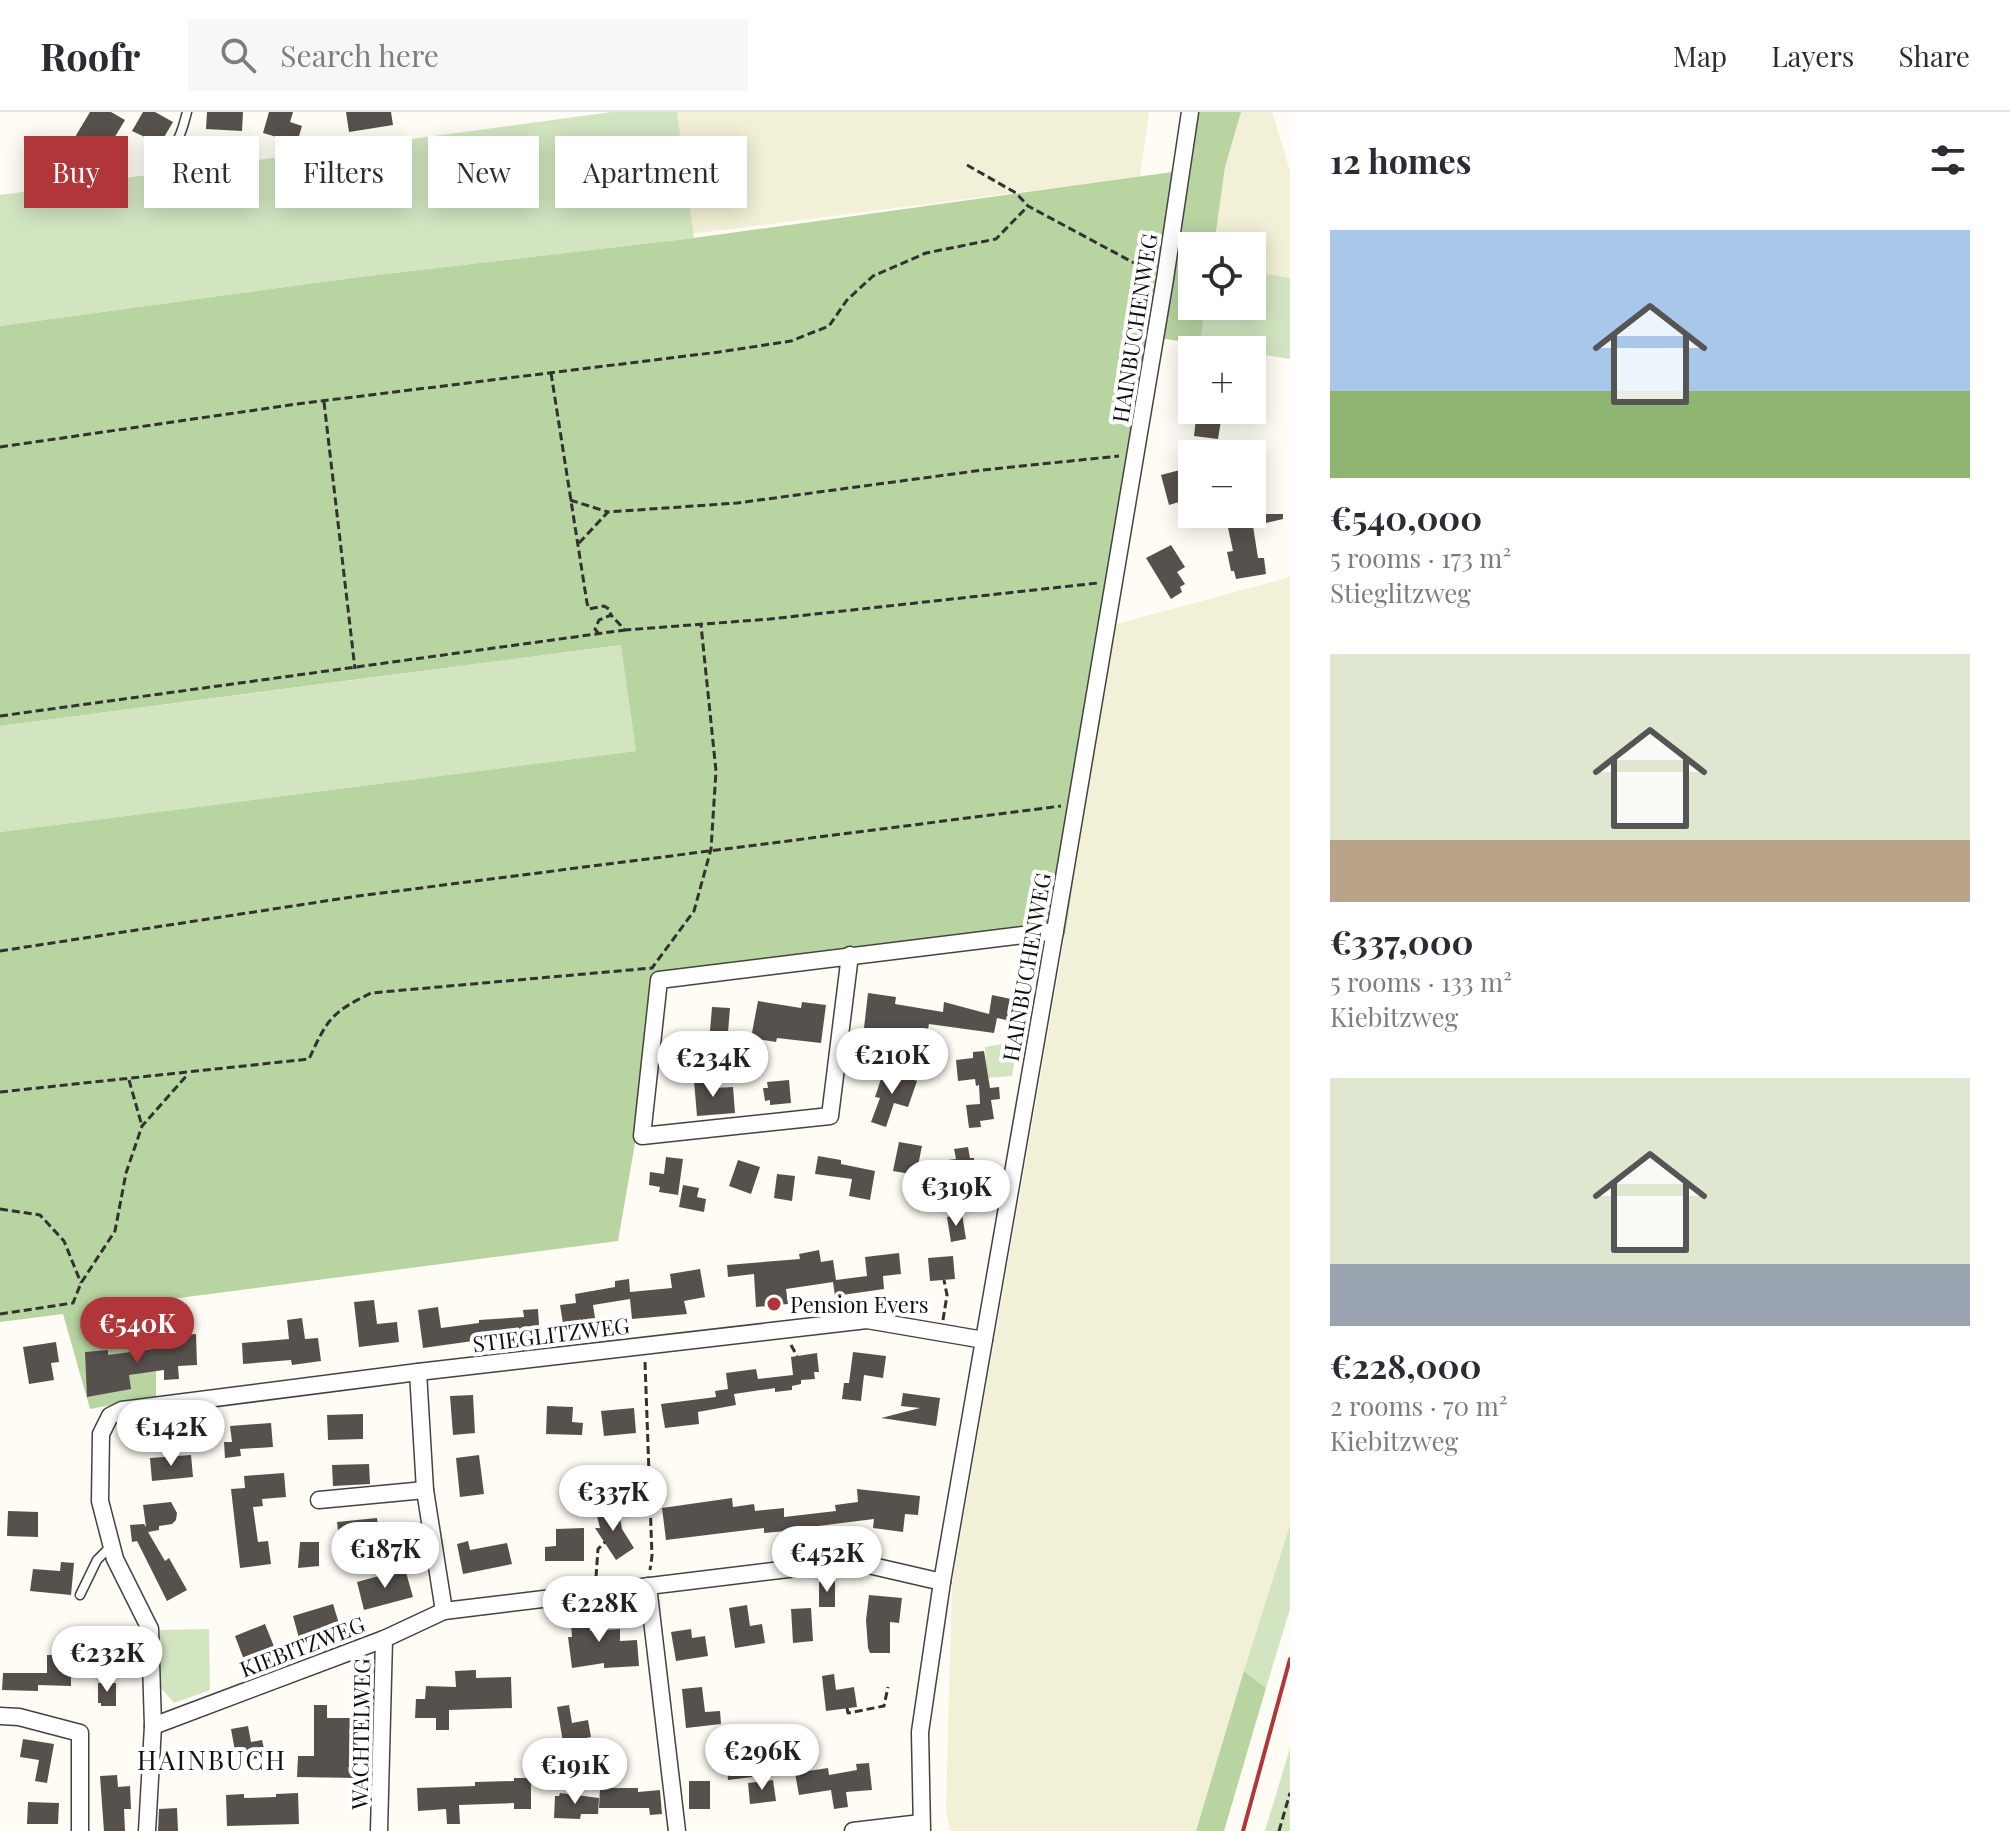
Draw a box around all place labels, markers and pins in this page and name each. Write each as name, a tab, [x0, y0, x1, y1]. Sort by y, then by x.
pin: €210K	[836, 1028, 948, 1096]
pin: €234K	[657, 1031, 769, 1099]
pin: €319K	[900, 1160, 1012, 1228]
place label: Pension Evers	[790, 1289, 929, 1319]
marker: Pension Evers	[765, 1295, 783, 1313]
pin: €540K	[81, 1297, 193, 1365]
pin: €142K	[115, 1400, 227, 1468]
pin: €337K	[557, 1465, 669, 1533]
pin: €187K	[329, 1522, 441, 1590]
pin: €452K	[771, 1526, 883, 1594]
pin: €228K	[543, 1576, 655, 1644]
pin: €232K	[51, 1626, 163, 1694]
pin: €296K	[706, 1724, 818, 1792]
pin: €191K	[519, 1738, 631, 1806]

